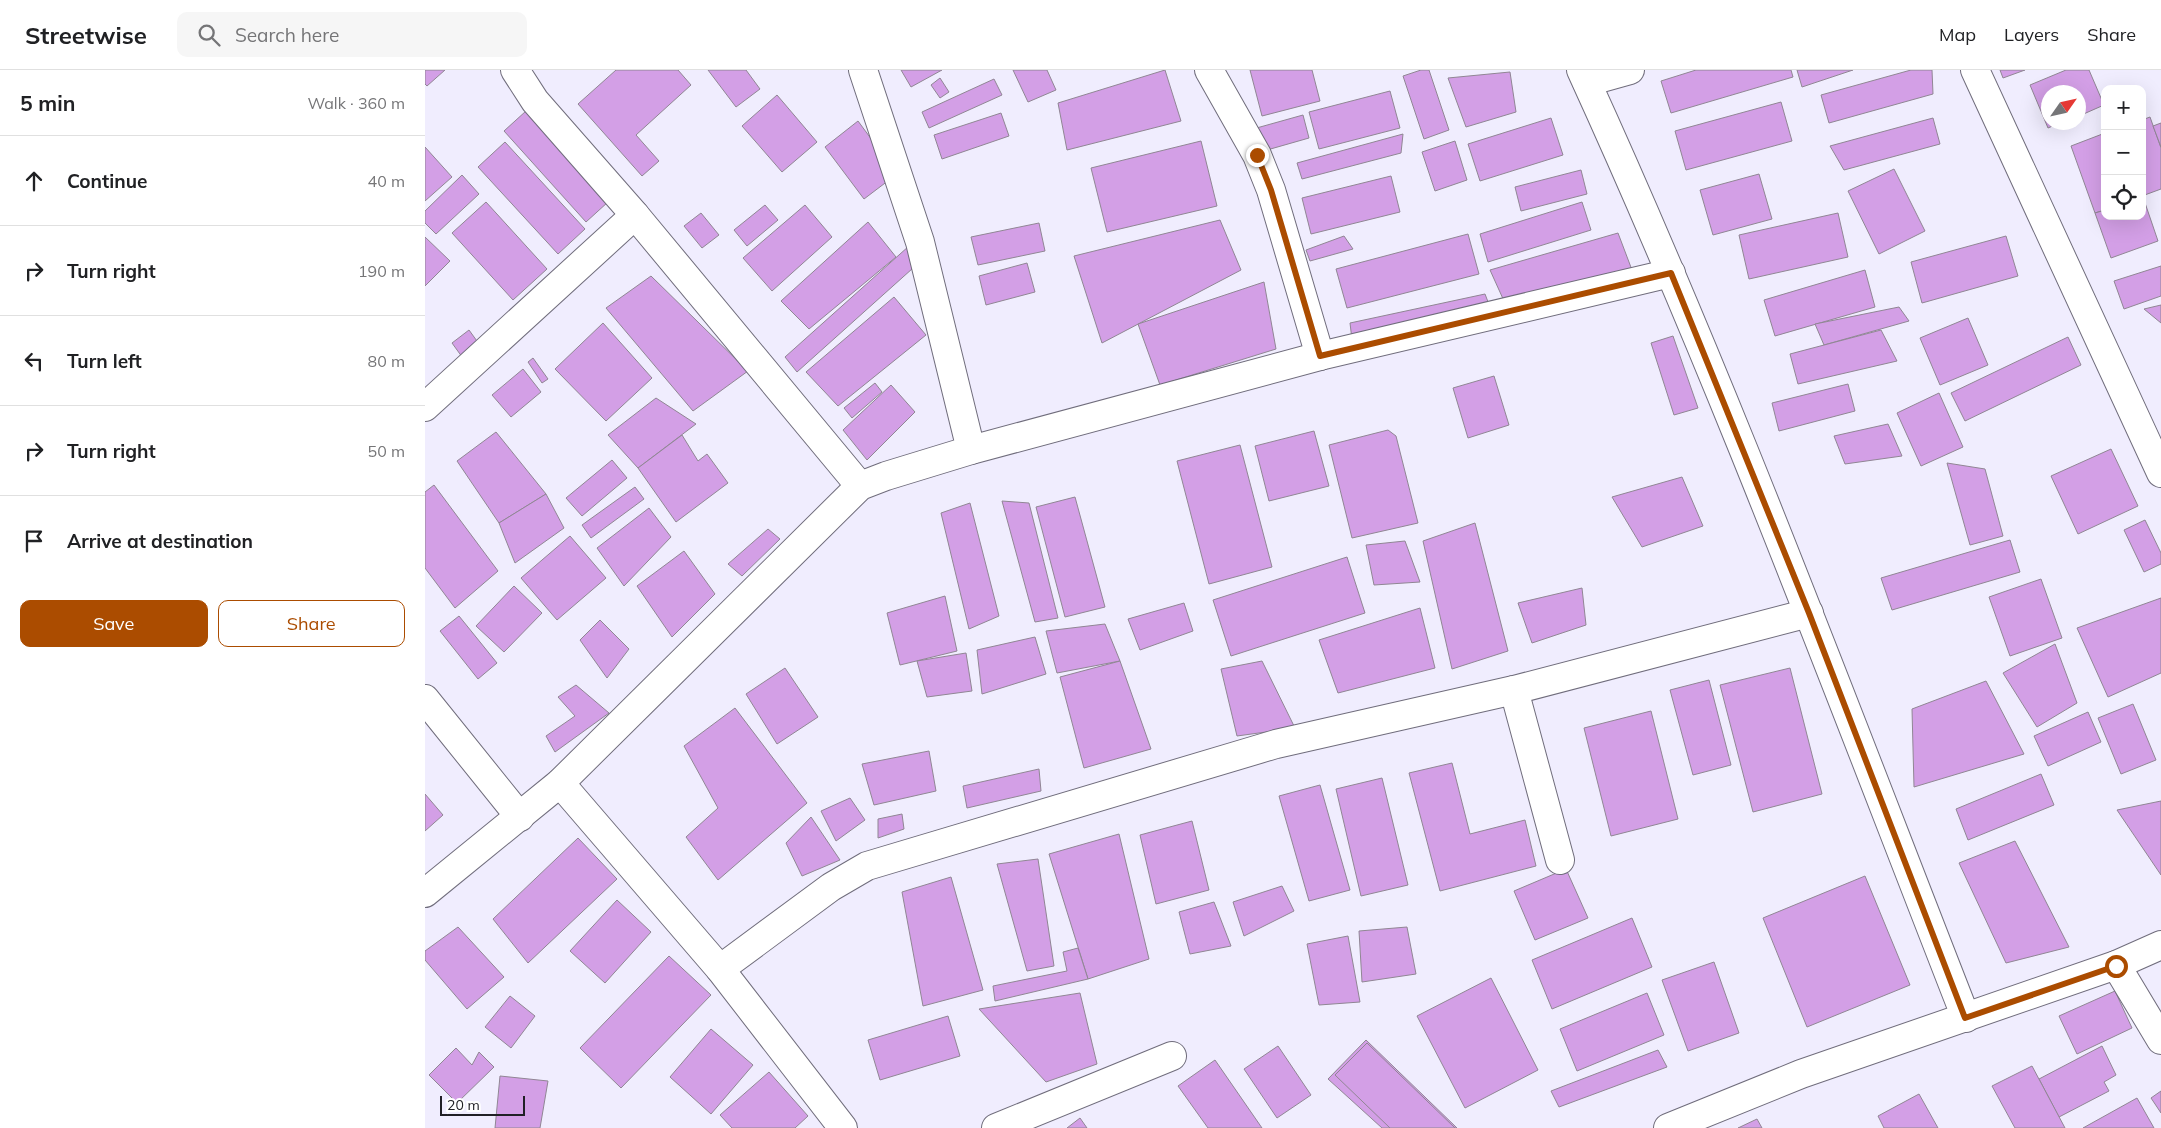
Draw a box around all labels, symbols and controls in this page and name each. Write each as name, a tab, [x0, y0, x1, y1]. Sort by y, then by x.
search box	[177, 12, 527, 57]
text: Streetwise	[25, 20, 147, 50]
icon: search	[195, 21, 223, 49]
text: Search here	[235, 23, 339, 47]
text: Map	[1939, 23, 1976, 46]
text: Layers	[2004, 23, 2059, 46]
text: Share	[2087, 23, 2136, 46]
north arrow	[2041, 85, 2086, 130]
map controls	[2101, 85, 2146, 220]
button: +	[2101, 85, 2146, 130]
text: 5 min	[20, 90, 75, 116]
text: Walk · 360 m	[307, 93, 405, 113]
button: −	[2101, 130, 2146, 175]
route end	[1246, 144, 1269, 167]
icon: ahead	[20, 167, 48, 195]
text: Continue	[67, 169, 147, 193]
text: 40 m	[368, 171, 405, 191]
button: locate	[2101, 175, 2146, 220]
icon: right	[20, 257, 48, 285]
text: Turn right	[67, 259, 156, 283]
text: 190 m	[358, 261, 405, 281]
icon: left	[20, 347, 48, 375]
text: Turn left	[67, 349, 142, 373]
text: 80 m	[368, 351, 405, 371]
icon: right	[20, 437, 48, 465]
text: Turn right	[67, 439, 156, 463]
text: 50 m	[368, 441, 405, 461]
icon: arrive	[20, 527, 48, 555]
text: Arrive at destination	[67, 529, 253, 553]
button: Save	[20, 600, 208, 647]
button: Share	[218, 600, 405, 647]
route start	[2105, 955, 2128, 978]
scale bar	[440, 1093, 525, 1116]
text: 20 m	[447, 1096, 480, 1114]

